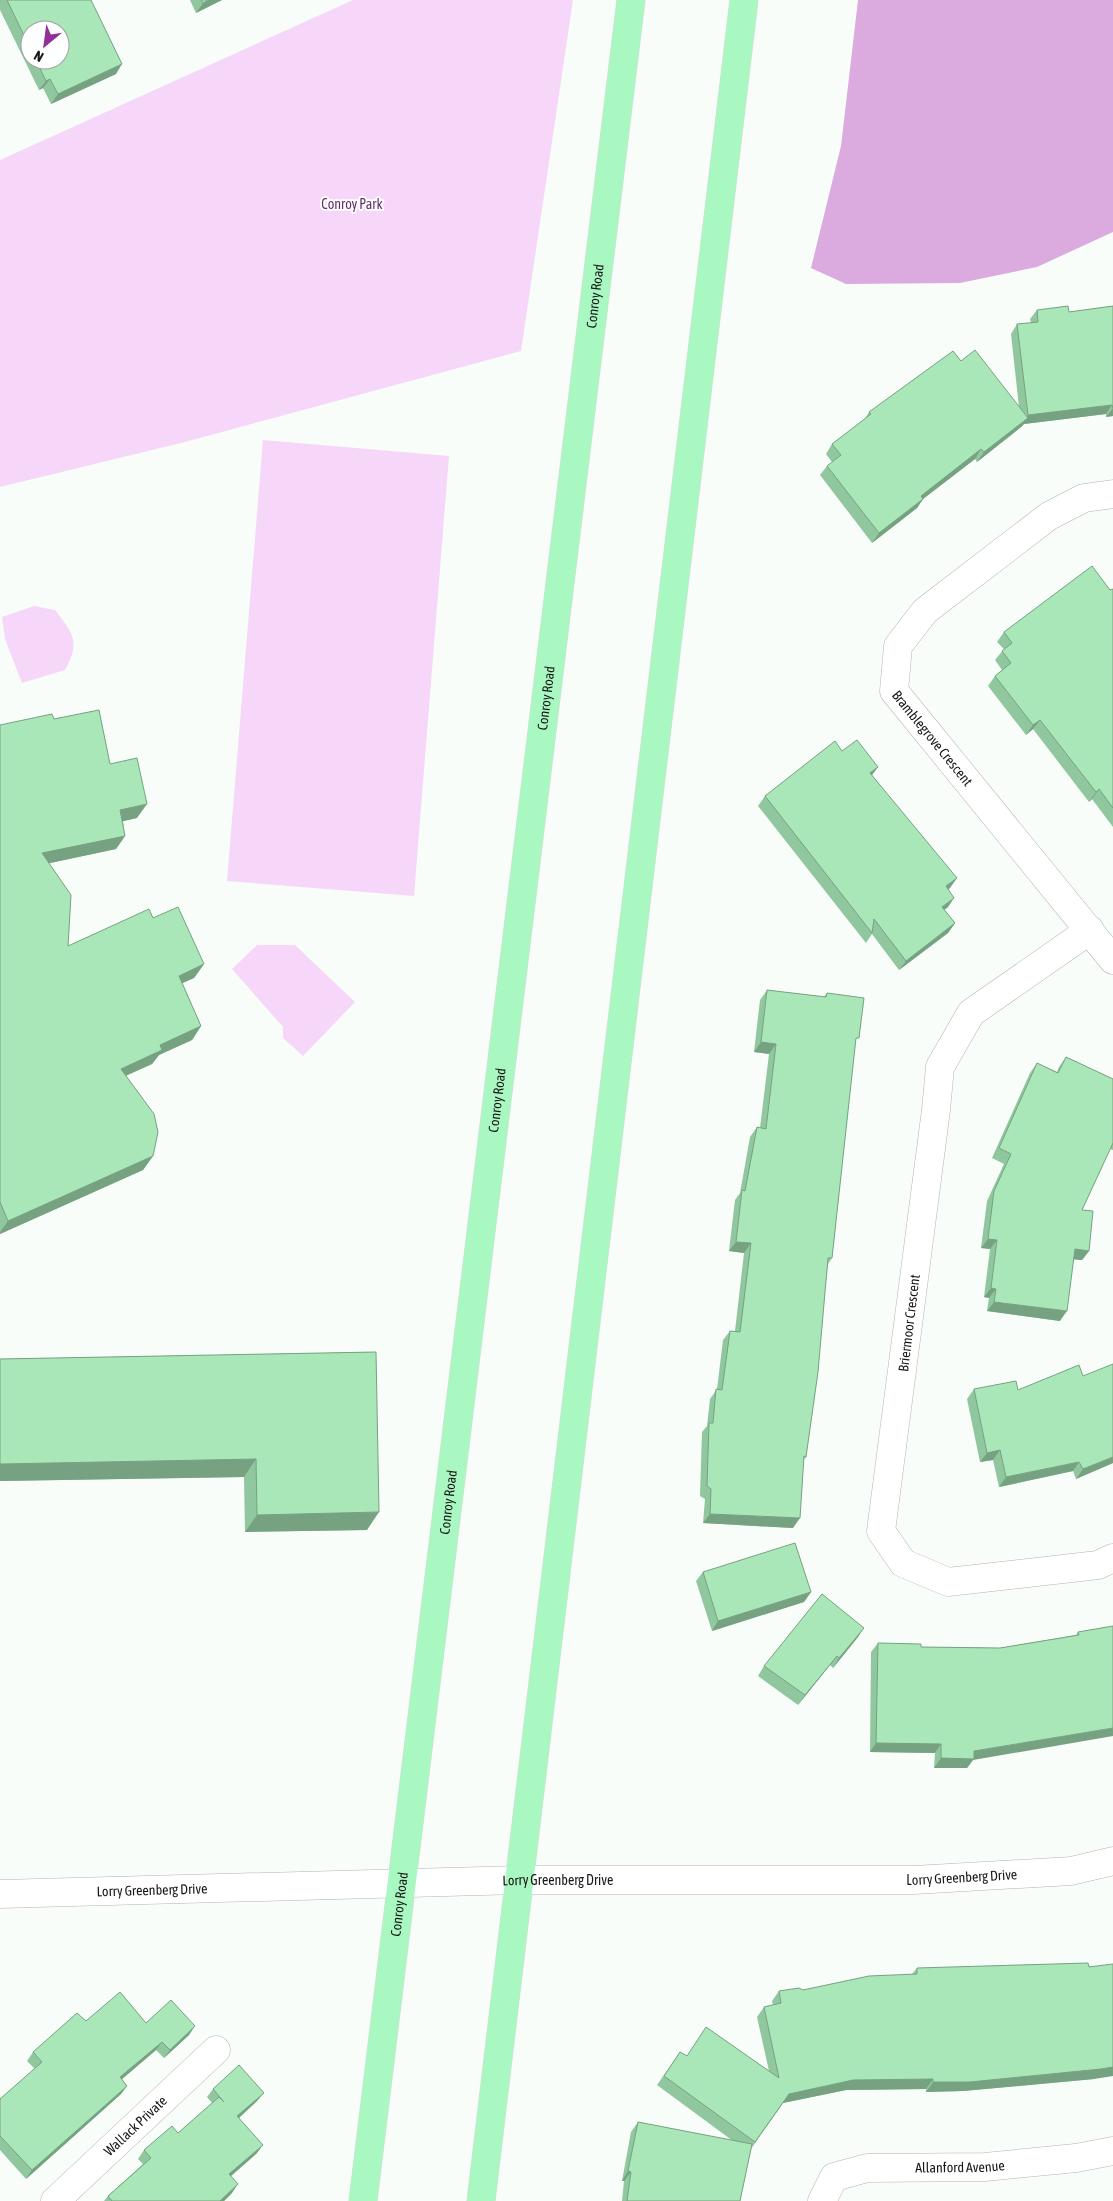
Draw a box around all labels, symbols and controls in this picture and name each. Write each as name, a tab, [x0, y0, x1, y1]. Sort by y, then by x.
north arrow	[20, 20, 70, 70]
text: N	[31, 47, 46, 65]
park label: Conroy Park	[321, 196, 383, 212]
street label: Conroy Road	[583, 263, 607, 329]
street label: Conroy Road	[534, 665, 558, 731]
street label: Bramblegrove Crescent	[889, 687, 976, 789]
street label: Conroy Road	[485, 1067, 509, 1133]
street label: Briermoor Crescent	[895, 1273, 923, 1373]
street label: Conroy Road	[436, 1469, 460, 1535]
street label: Lorry Greenberg Drive	[906, 1866, 1018, 1888]
street label: Conroy Road	[387, 1871, 411, 1937]
street label: Lorry Greenberg Drive	[502, 1872, 613, 1888]
street label: Lorry Greenberg Drive	[96, 1880, 208, 1899]
street label: Wallack Private	[101, 2092, 170, 2159]
street label: Allanford Avenue	[915, 2157, 1005, 2176]

